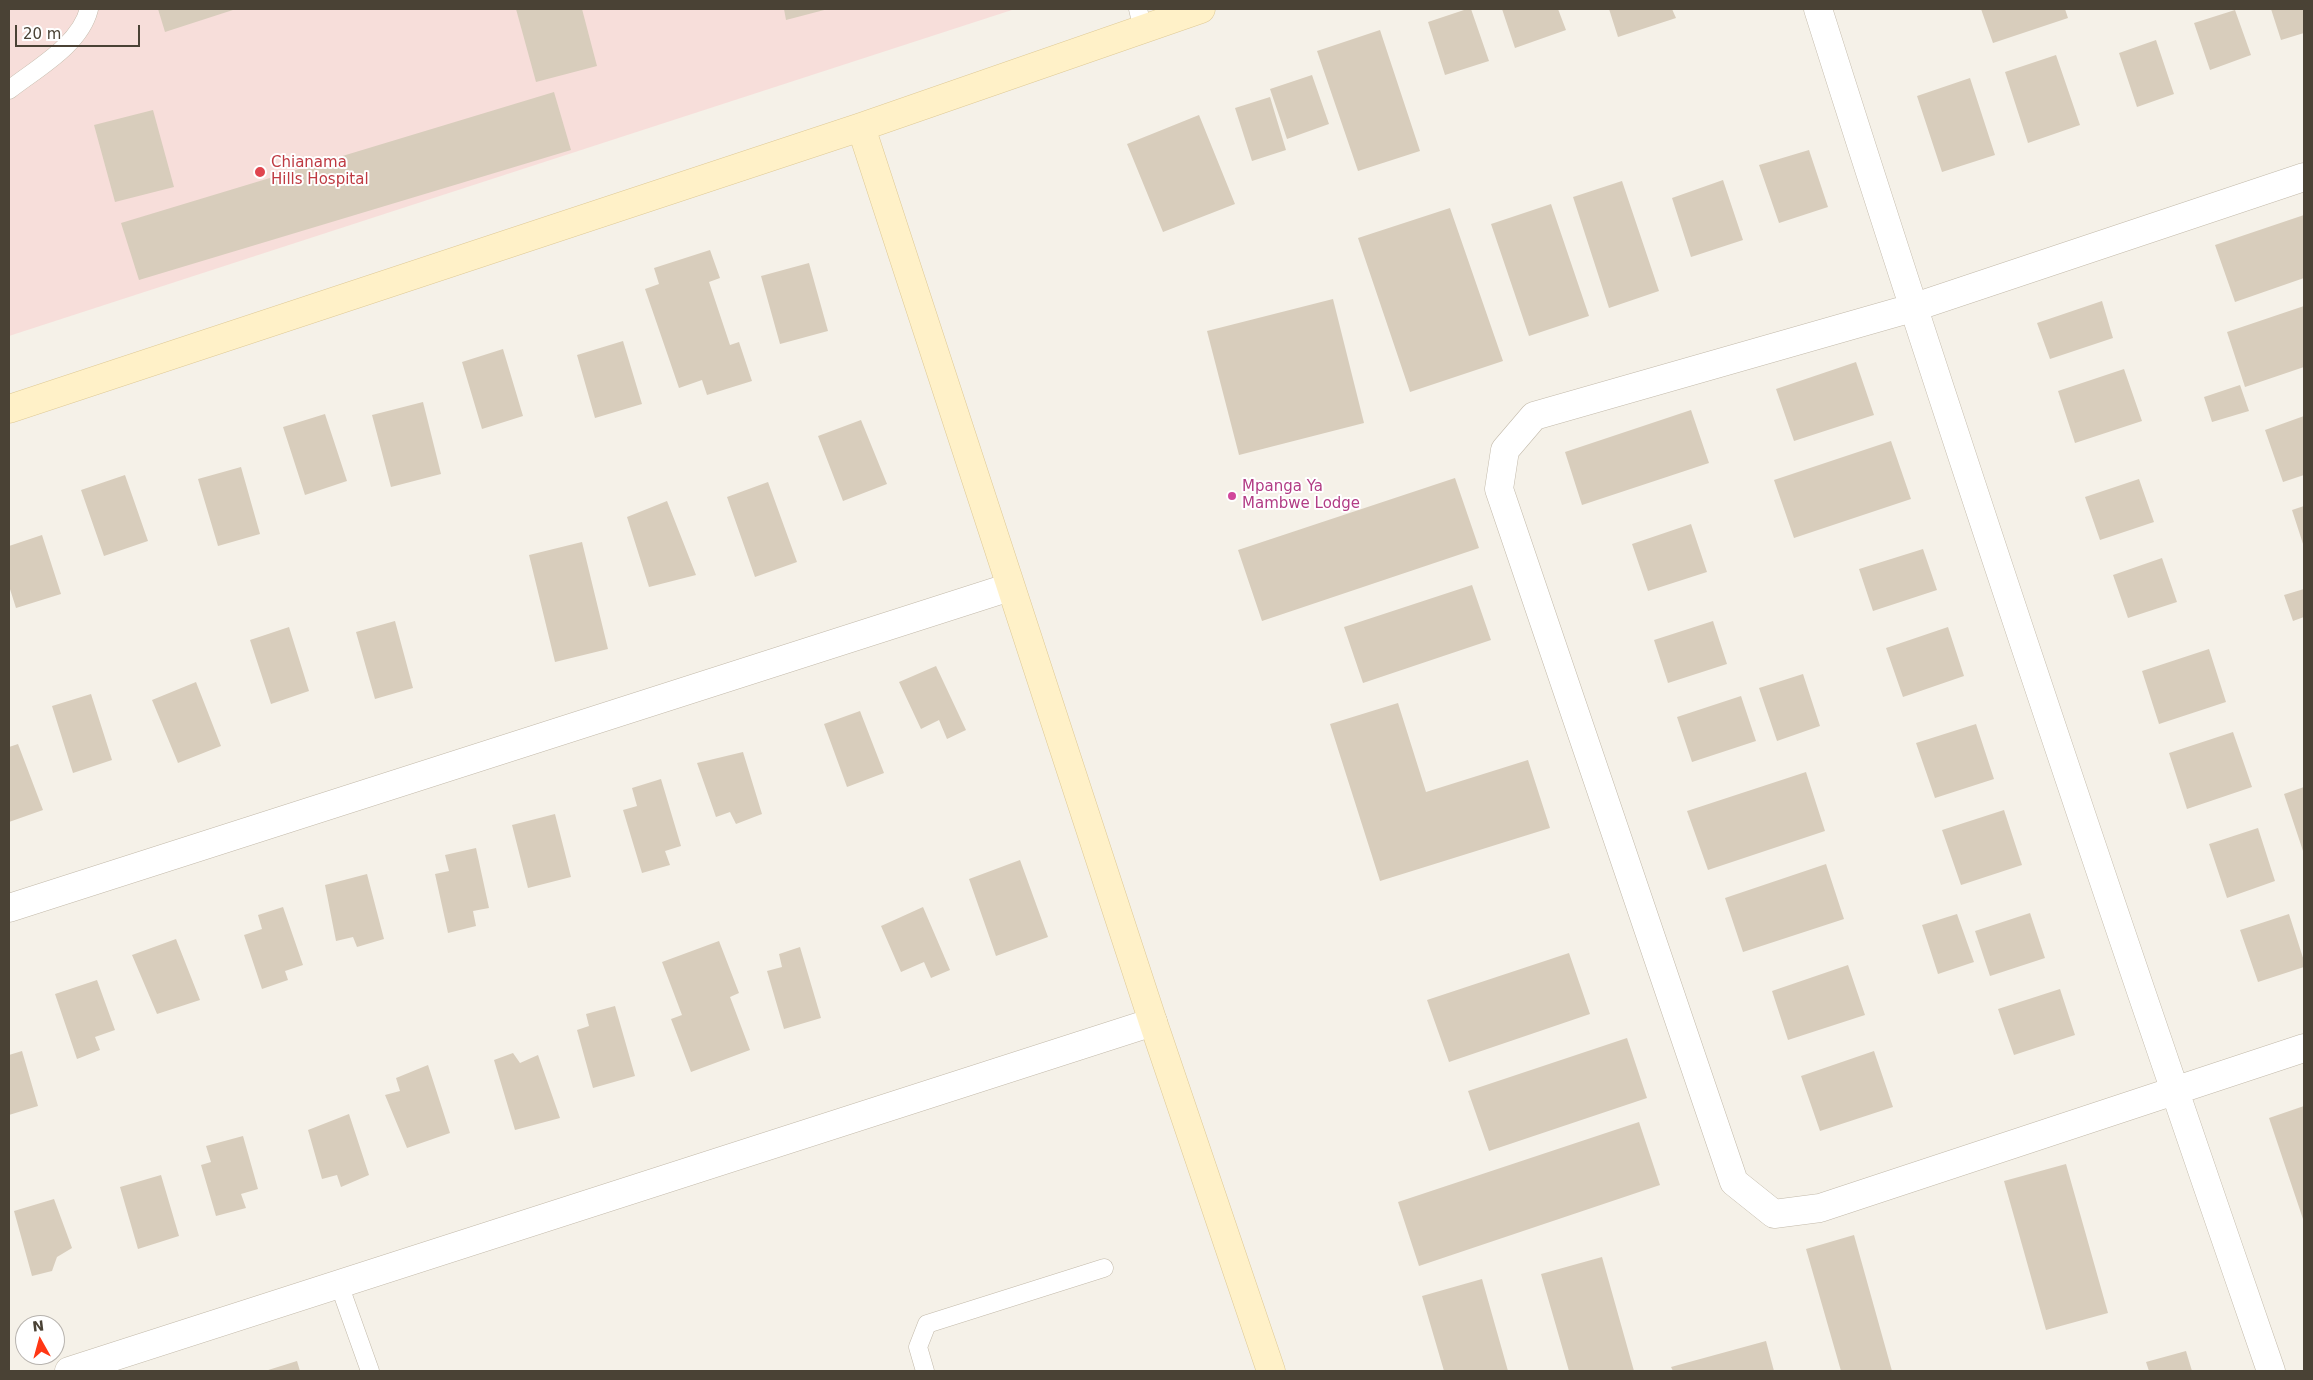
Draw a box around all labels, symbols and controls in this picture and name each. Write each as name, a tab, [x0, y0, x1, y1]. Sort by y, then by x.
scale bar	[18, 15, 142, 47]
text: 20 m	[23, 25, 61, 43]
place label: Chianama Hills Hospital	[271, 154, 369, 189]
marker: Chianama Hills Hospital	[253, 165, 267, 179]
place label: Mpanga Ya Mambwe Lodge	[1242, 478, 1360, 513]
marker: Mpanga Ya Mambwe Lodge	[1226, 490, 1238, 502]
north arrow	[15, 1315, 65, 1365]
text: N	[32, 1317, 45, 1335]

